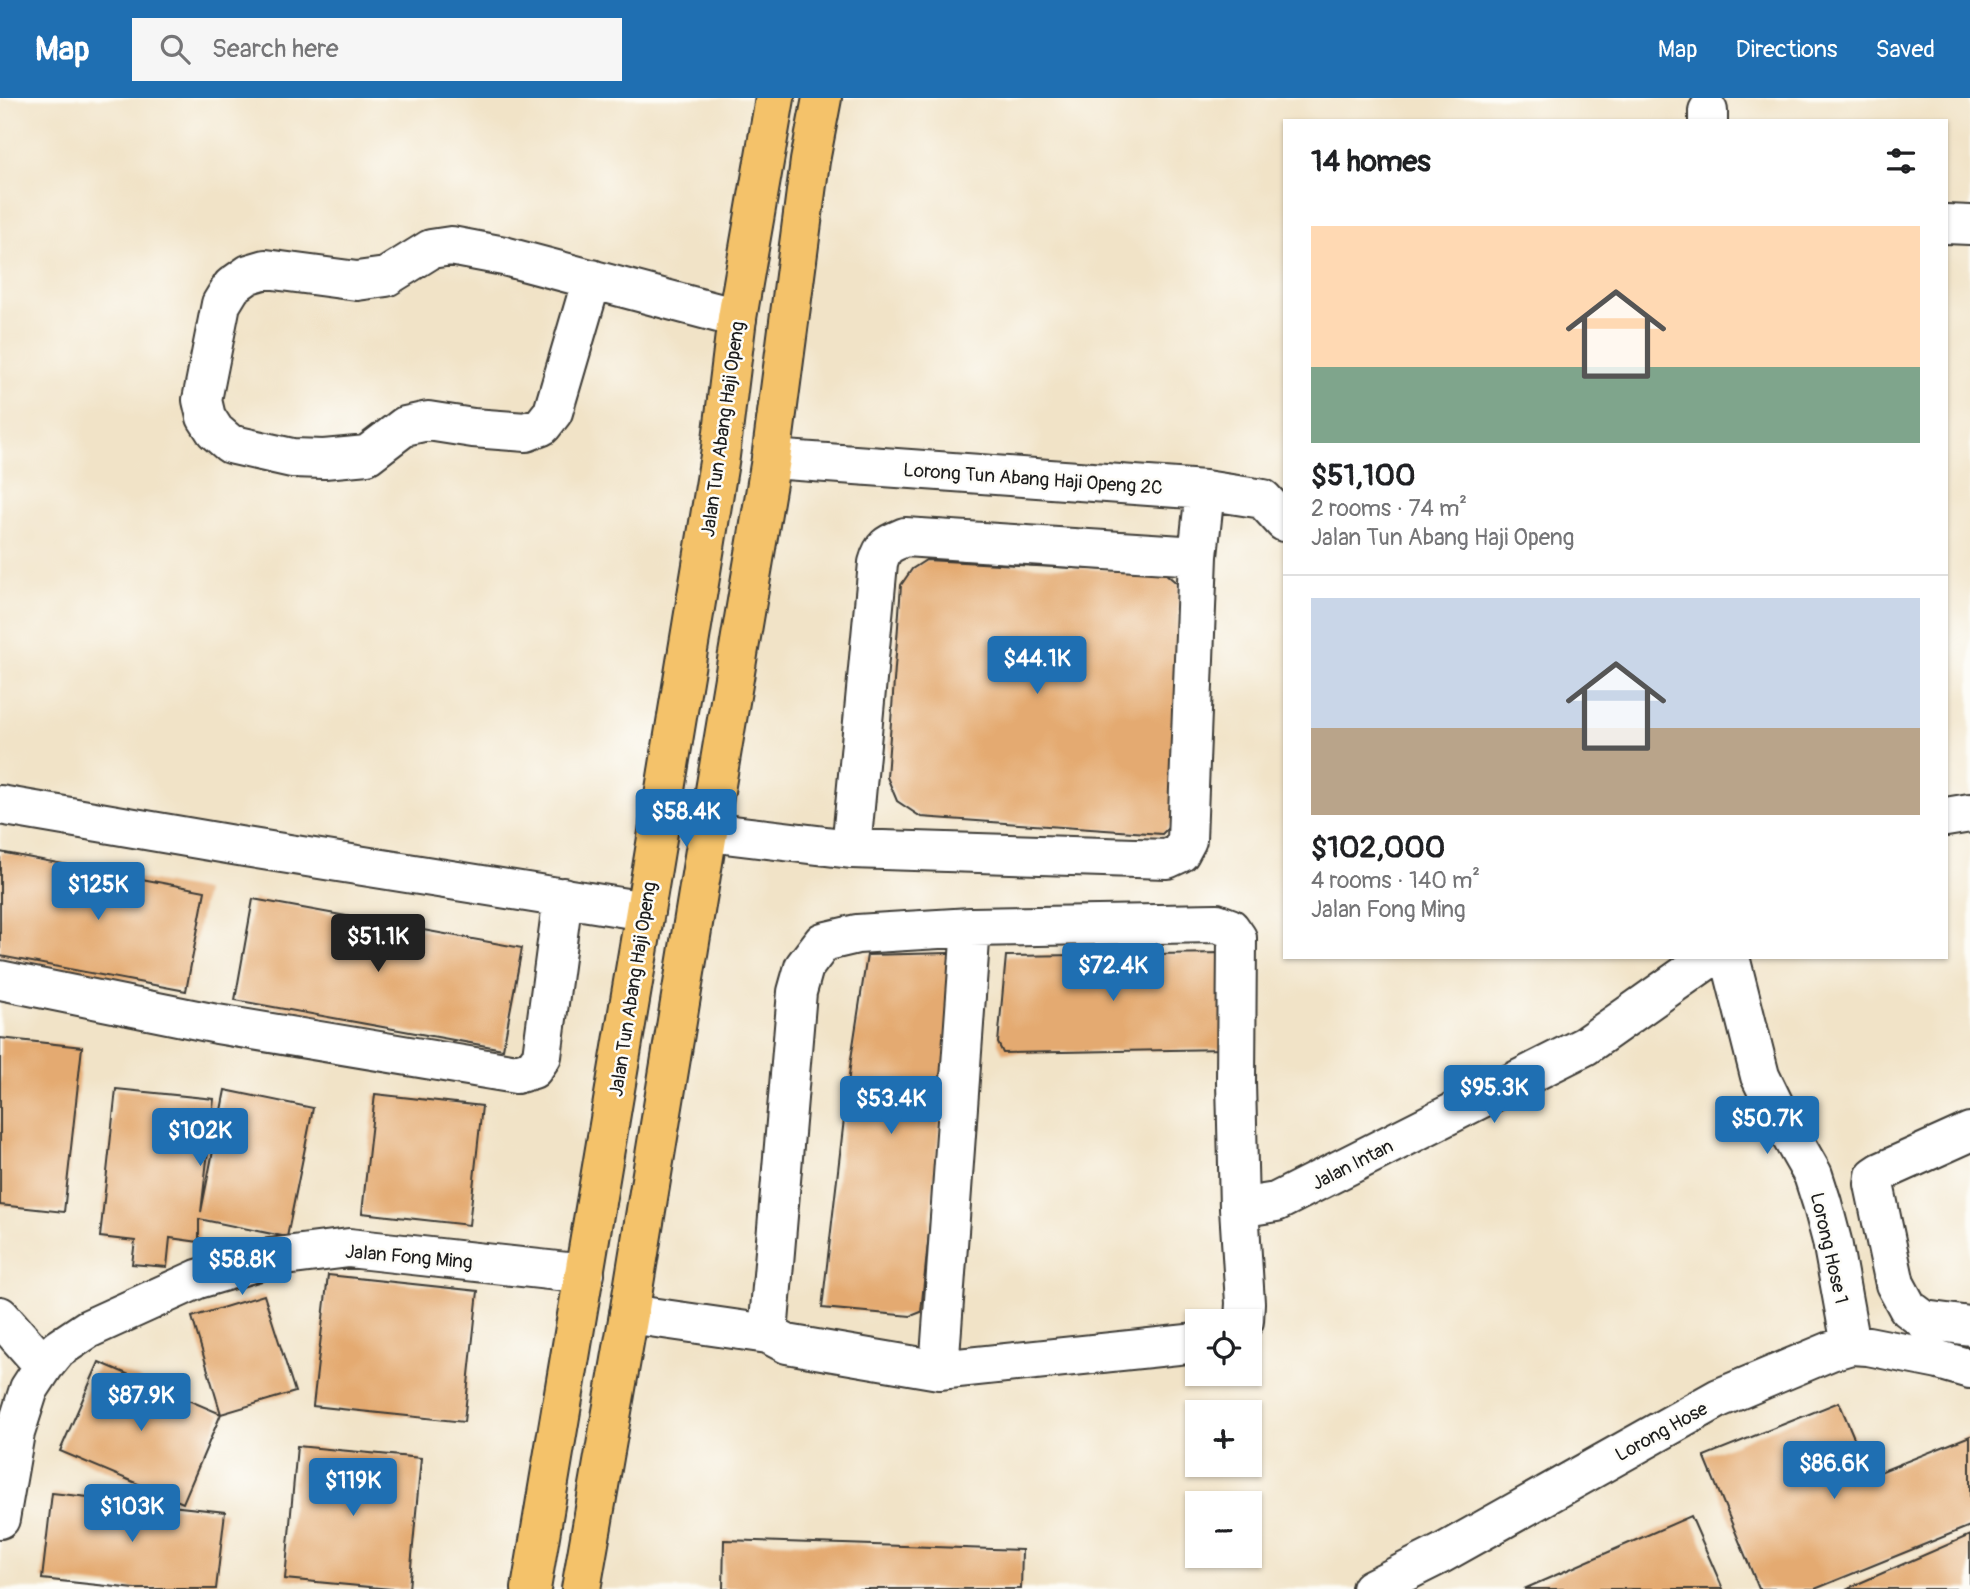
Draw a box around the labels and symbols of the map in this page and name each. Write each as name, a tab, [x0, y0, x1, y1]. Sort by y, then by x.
street label: Jalan Tun Abang Haji Openg	[696, 320, 750, 538]
street label: Lorong Tun Abang Haji Openg 2C	[902, 458, 1163, 500]
pin: $44.1K	[980, 636, 1094, 696]
pin: $58.4K	[629, 790, 743, 849]
pin: $125K	[49, 862, 147, 922]
street label: Jalan Tun Abang Haji Openg	[604, 880, 662, 1098]
pin: $51.1K	[321, 914, 435, 974]
pin: $72.4K	[1056, 944, 1170, 1003]
pin: $95.3K	[1437, 1066, 1551, 1125]
pin: $53.4K	[834, 1076, 948, 1136]
pin: $50.7K	[1710, 1096, 1824, 1156]
pin: $102K	[151, 1108, 249, 1168]
street label: Jalan Intan	[1308, 1134, 1397, 1196]
street label: Lorong Hose 1	[1805, 1190, 1853, 1306]
pin: $58.8K	[185, 1238, 299, 1297]
street label: Jalan Fong Ming	[344, 1239, 474, 1275]
pin: $87.9K	[84, 1374, 198, 1433]
street label: Lorong Hose	[1611, 1396, 1712, 1467]
pin: $86.6K	[1777, 1442, 1891, 1501]
pin: $119K	[304, 1458, 402, 1518]
pin: $103K	[83, 1484, 181, 1544]

